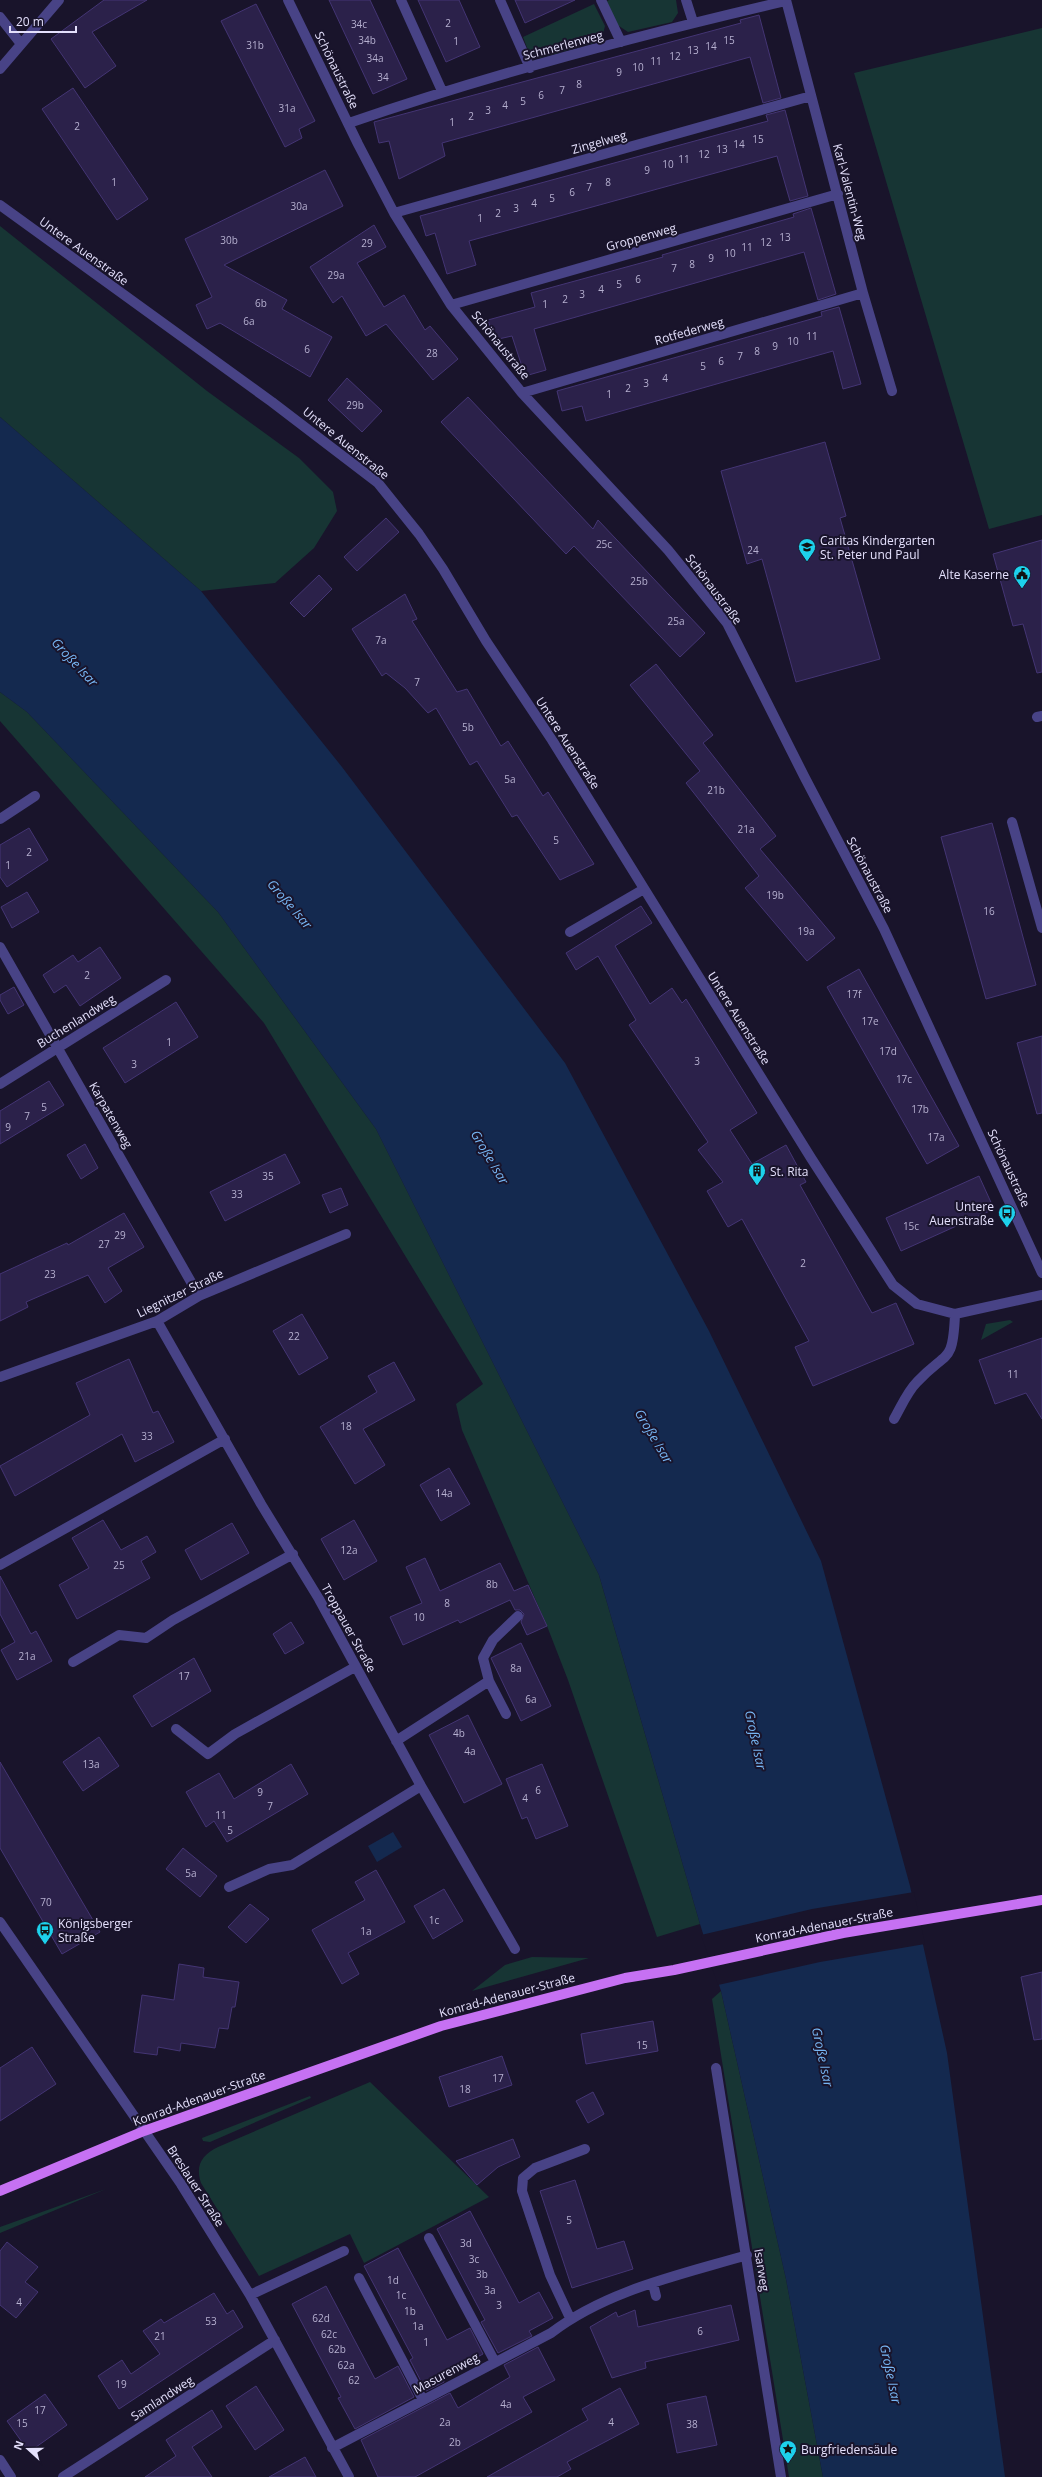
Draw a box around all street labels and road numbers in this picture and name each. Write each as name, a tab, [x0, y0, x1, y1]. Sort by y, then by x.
street label: Schmerlenweg	[521, 26, 605, 64]
street label: Schönaustraße	[311, 28, 363, 112]
street label: Zingelweg	[570, 126, 629, 158]
street label: Karl-Valentin-Weg	[829, 142, 871, 243]
street label: Untere Auenstraße	[36, 213, 132, 289]
street label: Groppenweg	[604, 219, 678, 255]
street label: Schönaustraße	[468, 307, 534, 383]
street label: Rotfederweg	[652, 313, 726, 349]
street label: Untere Auenstraße	[299, 403, 393, 483]
street label: Schönaustraße	[682, 550, 746, 628]
street label: Untere Auenstraße	[532, 694, 604, 793]
street label: Schönaustraße	[843, 834, 897, 916]
street label: Untere Auenstraße	[704, 968, 775, 1068]
street label: Buchenlandweg	[34, 990, 119, 1052]
street label: Karpatenweg	[85, 1079, 137, 1152]
street label: Schönaustraße	[984, 1126, 1035, 1210]
street label: Liegnitzer Straße	[134, 1265, 226, 1321]
street label: Troppauer Straße	[318, 1581, 381, 1676]
street label: Konrad-Adenauer-Straße	[754, 1903, 895, 1947]
street label: Konrad-Adenauer-Straße	[437, 1969, 577, 2021]
street label: Konrad-Adenauer-Straße	[130, 2066, 268, 2130]
street label: Breslauer Straße	[163, 2142, 229, 2230]
street label: Isarweg	[750, 2247, 774, 2293]
street label: Masurenweg	[410, 2348, 482, 2397]
street label: Samlandweg	[127, 2371, 197, 2425]

